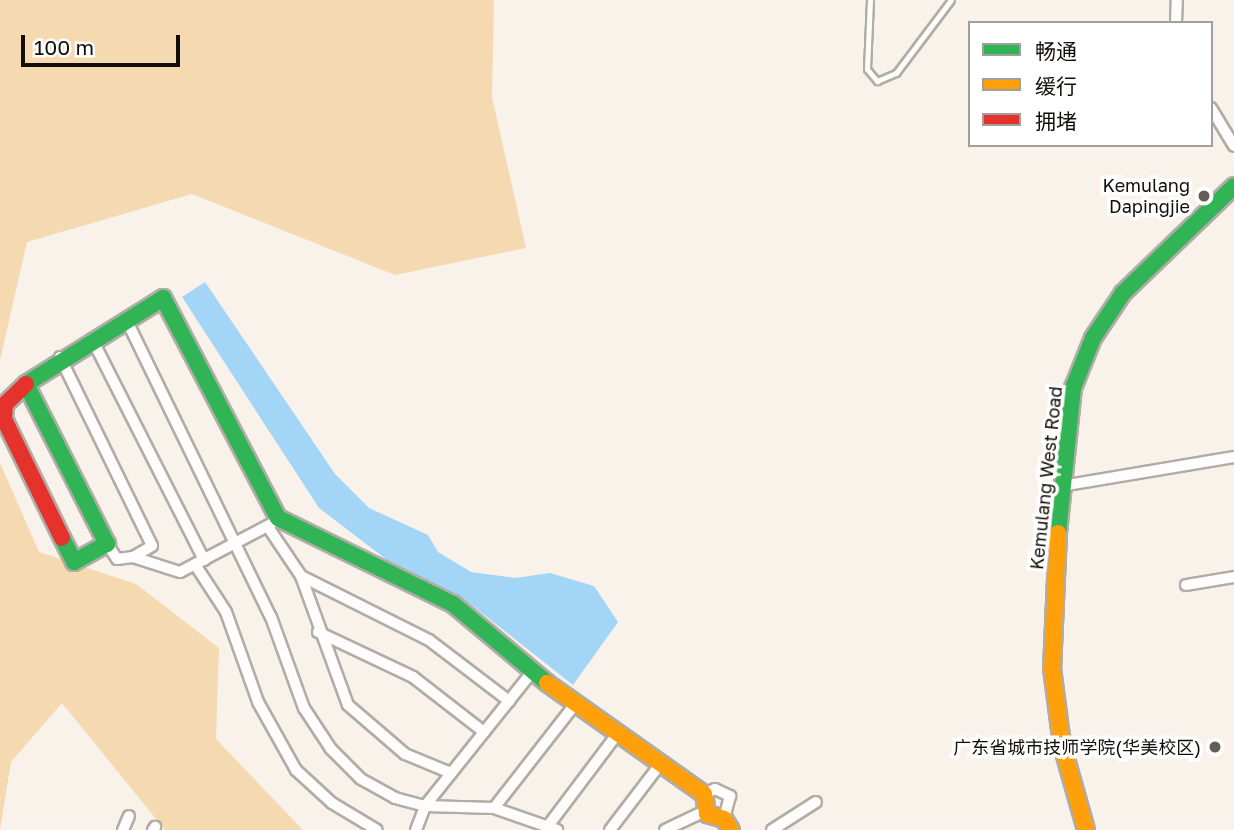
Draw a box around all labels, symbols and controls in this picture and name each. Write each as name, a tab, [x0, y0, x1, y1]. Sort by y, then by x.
scale bar	[24, 21, 184, 65]
legend	[968, 21, 1213, 147]
text: 100 m	[34, 34, 94, 60]
text: 畅通	[1035, 38, 1077, 64]
text: 缓行	[1035, 73, 1077, 99]
text: 拥堵	[1035, 108, 1077, 134]
place label: Kemulang Dapingjie	[1103, 175, 1190, 218]
marker: Kemulang Dapingjie	[1196, 188, 1212, 204]
street label: Kemulang West Road	[1026, 385, 1066, 571]
place label: 广东省城市技师学院(华美校区)	[953, 736, 1201, 758]
marker: 广东省城市技师学院(华美校区)	[1207, 739, 1223, 755]

